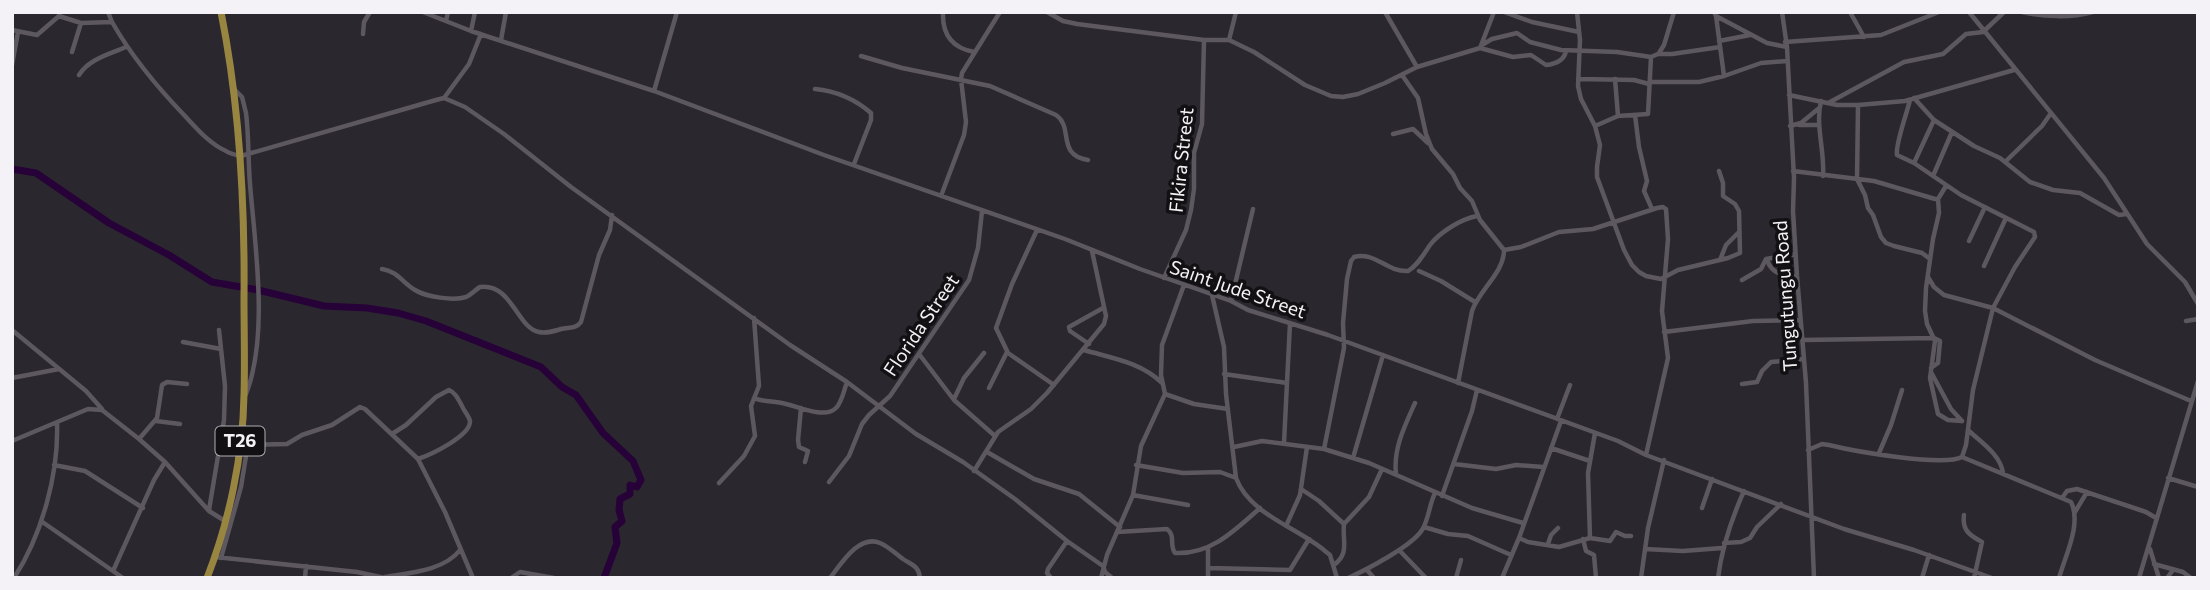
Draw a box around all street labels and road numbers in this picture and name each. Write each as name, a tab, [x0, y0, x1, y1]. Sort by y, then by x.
street label: Fikira Street	[1164, 106, 1197, 214]
street label: Tungutungu Road	[1768, 220, 1801, 372]
street label: Saint Jude Street	[1167, 254, 1310, 323]
street label: Florida Street	[878, 269, 963, 380]
road number: T26	[216, 426, 264, 456]

